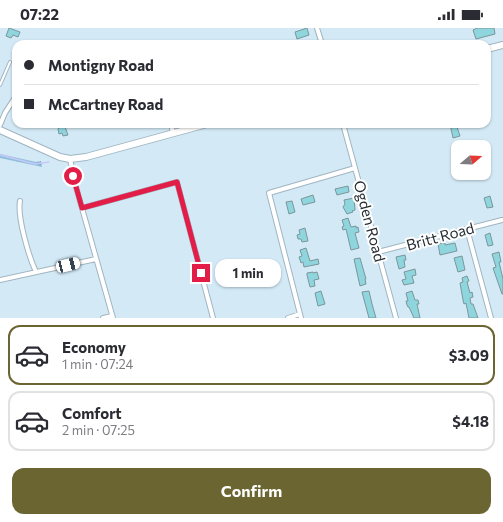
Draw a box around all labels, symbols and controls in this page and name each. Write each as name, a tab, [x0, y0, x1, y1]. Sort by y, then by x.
text: 07:22	[20, 5, 59, 23]
text: Montigny Road	[48, 56, 154, 74]
text: McCartney Road	[48, 95, 163, 113]
north arrow	[451, 140, 491, 180]
map controls	[451, 140, 491, 180]
route start	[64, 167, 82, 185]
street label: Ogden Road	[351, 178, 389, 264]
street label: Britt Road	[404, 218, 476, 254]
car	[55, 256, 81, 274]
callout: 1 min	[215, 259, 281, 287]
route end	[192, 264, 210, 282]
text: 1 min	[233, 265, 263, 281]
icon: car	[14, 337, 50, 373]
text: Economy	[62, 338, 126, 356]
text: $3.09	[449, 346, 489, 364]
text: 1 min · 07:24	[62, 356, 133, 372]
icon: car	[14, 403, 50, 439]
text: Comfort	[62, 404, 122, 422]
text: $4.18	[452, 412, 489, 430]
text: 2 min · 07:25	[62, 422, 135, 438]
button: Confirm	[12, 468, 491, 514]

